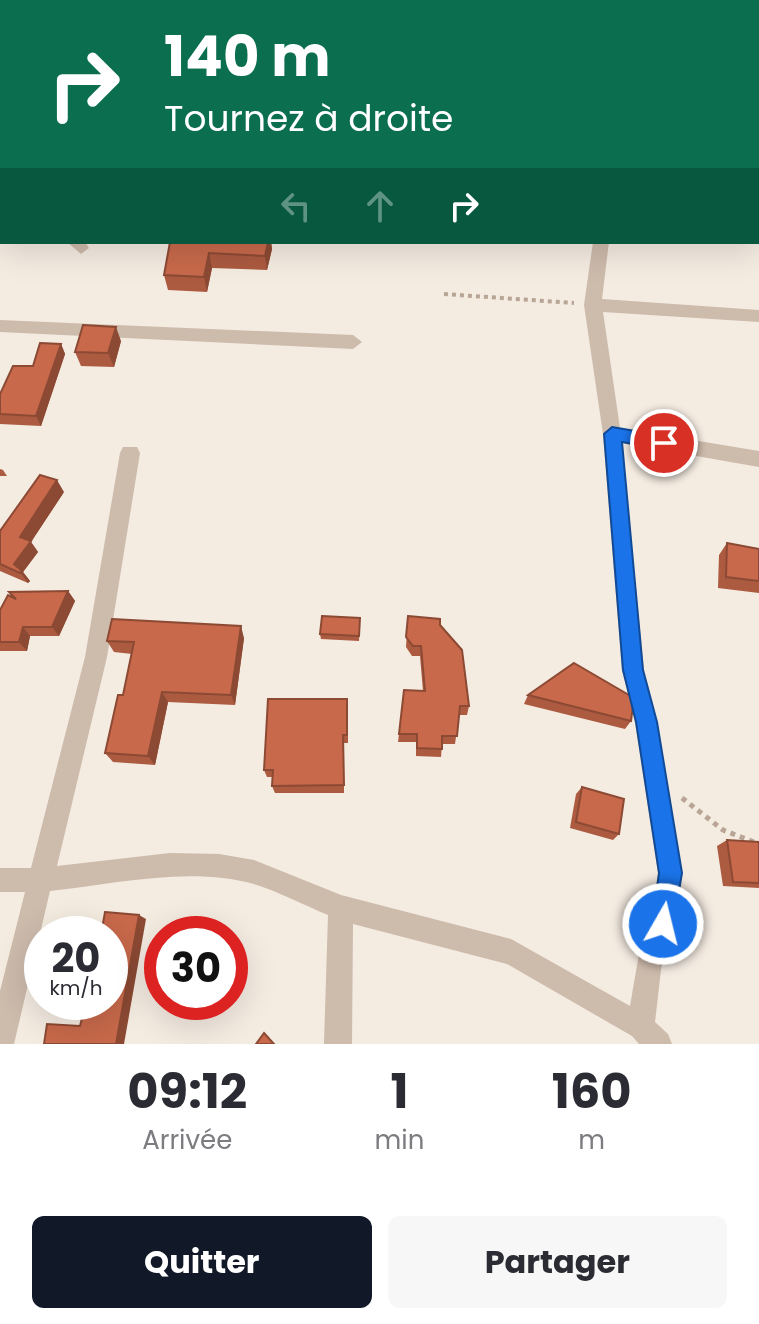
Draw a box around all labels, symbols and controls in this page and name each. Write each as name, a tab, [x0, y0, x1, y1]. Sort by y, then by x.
text: 140 m	[164, 17, 331, 96]
icon: right	[32, 32, 136, 136]
text: Tournez à droite	[164, 93, 453, 144]
icon: left	[274, 184, 318, 228]
icon: ahead	[358, 184, 402, 228]
icon: right	[442, 184, 486, 228]
pin	[630, 409, 698, 477]
icon: arrive	[642, 421, 686, 465]
position arrow	[621, 882, 705, 966]
speed limit sign: 30	[144, 916, 248, 1020]
text: 20	[52, 930, 100, 986]
text: km/h	[49, 974, 103, 1002]
text: 09:12	[127, 1058, 247, 1125]
text: 1	[390, 1058, 409, 1125]
text: 160	[552, 1058, 632, 1125]
text: Arrivée	[142, 1122, 232, 1158]
text: min	[375, 1122, 424, 1158]
text: m	[578, 1122, 605, 1158]
button: Quitter	[32, 1216, 372, 1308]
button: Partager	[388, 1216, 727, 1308]

